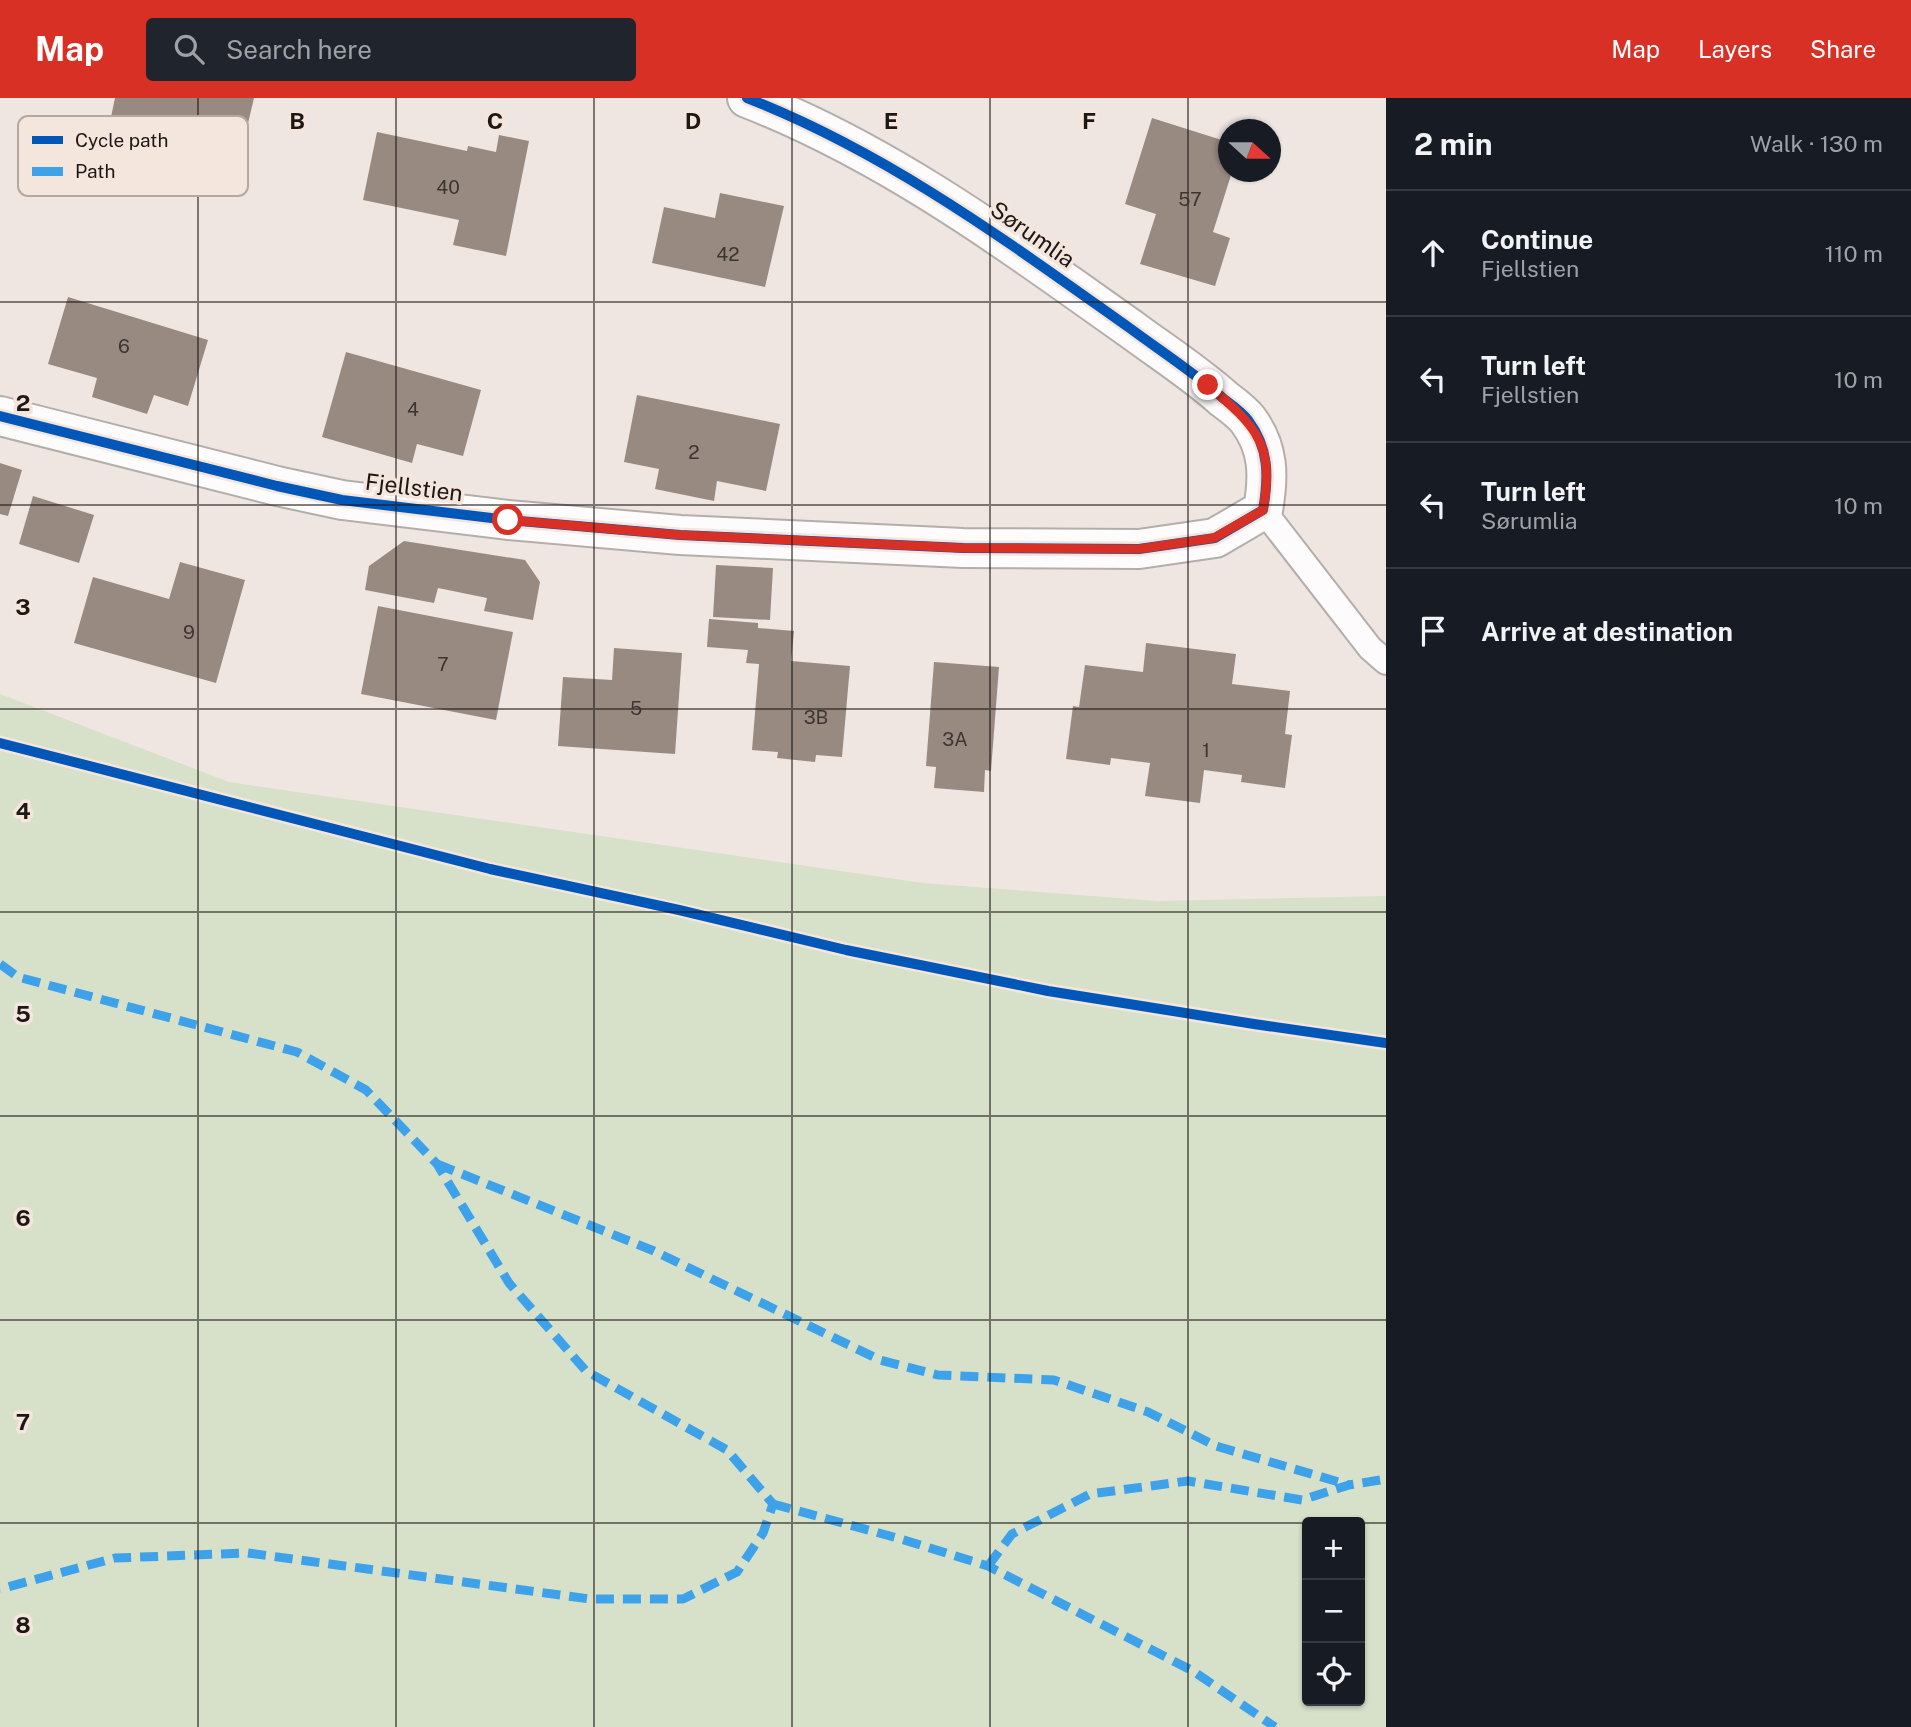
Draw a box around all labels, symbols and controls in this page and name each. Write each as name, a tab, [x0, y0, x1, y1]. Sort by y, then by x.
search box	[146, 18, 636, 81]
text: Map	[35, 30, 104, 68]
icon: search	[170, 30, 208, 68]
text: Search here	[226, 34, 372, 65]
text: Map	[1611, 35, 1660, 63]
text: Layers	[1698, 35, 1772, 63]
text: Share	[1810, 35, 1876, 63]
text: B	[289, 107, 305, 134]
text: C	[487, 107, 503, 134]
text: D	[685, 107, 701, 134]
text: E	[884, 107, 898, 134]
text: F	[1082, 107, 1096, 134]
legend	[18, 116, 248, 196]
north arrow	[1218, 119, 1281, 182]
text: 2 min	[1414, 126, 1493, 162]
text: Cycle path	[75, 129, 168, 151]
text: Walk · 130 m	[1750, 130, 1883, 157]
text: Path	[75, 160, 115, 182]
house number: 40	[436, 176, 460, 198]
house number: 57	[1178, 188, 1202, 210]
street label: Sørumlia	[986, 195, 1080, 273]
text: Continue	[1481, 224, 1593, 255]
icon: ahead	[1414, 234, 1452, 272]
text: 110 m	[1825, 240, 1883, 267]
house number: 42	[716, 243, 740, 265]
text: Fjellstien	[1481, 255, 1579, 282]
house number: 6	[118, 335, 130, 357]
text: Turn left	[1481, 350, 1586, 381]
icon: left	[1414, 360, 1452, 398]
text: 10 m	[1834, 366, 1883, 393]
route end	[1192, 369, 1223, 400]
text: Fjellstien	[1481, 381, 1579, 408]
text: 2	[16, 389, 30, 416]
house number: 4	[407, 398, 419, 420]
house number: 2	[688, 441, 700, 463]
street label: Fjellstien	[364, 468, 464, 506]
text: Turn left	[1481, 476, 1586, 507]
icon: left	[1414, 486, 1452, 524]
text: 10 m	[1834, 492, 1883, 519]
route start	[492, 504, 523, 535]
text: Sørumlia	[1481, 507, 1578, 534]
text: 3	[15, 593, 31, 620]
icon: arrive	[1414, 612, 1452, 650]
text: Arrive at destination	[1481, 616, 1733, 647]
house number: 9	[183, 621, 195, 643]
house number: 7	[437, 653, 449, 675]
house number: 5	[630, 697, 642, 719]
house number: 3B	[804, 706, 828, 728]
house number: 3A	[942, 728, 968, 750]
house number: 1	[1202, 739, 1210, 761]
text: 4	[15, 797, 31, 824]
text: 5	[15, 1000, 31, 1027]
text: 6	[15, 1204, 31, 1231]
text: 7	[16, 1408, 30, 1435]
map controls	[1302, 1517, 1365, 1706]
button: +	[1302, 1517, 1365, 1580]
button: −	[1302, 1580, 1365, 1643]
text: 8	[15, 1611, 31, 1638]
button: locate	[1302, 1643, 1365, 1706]

